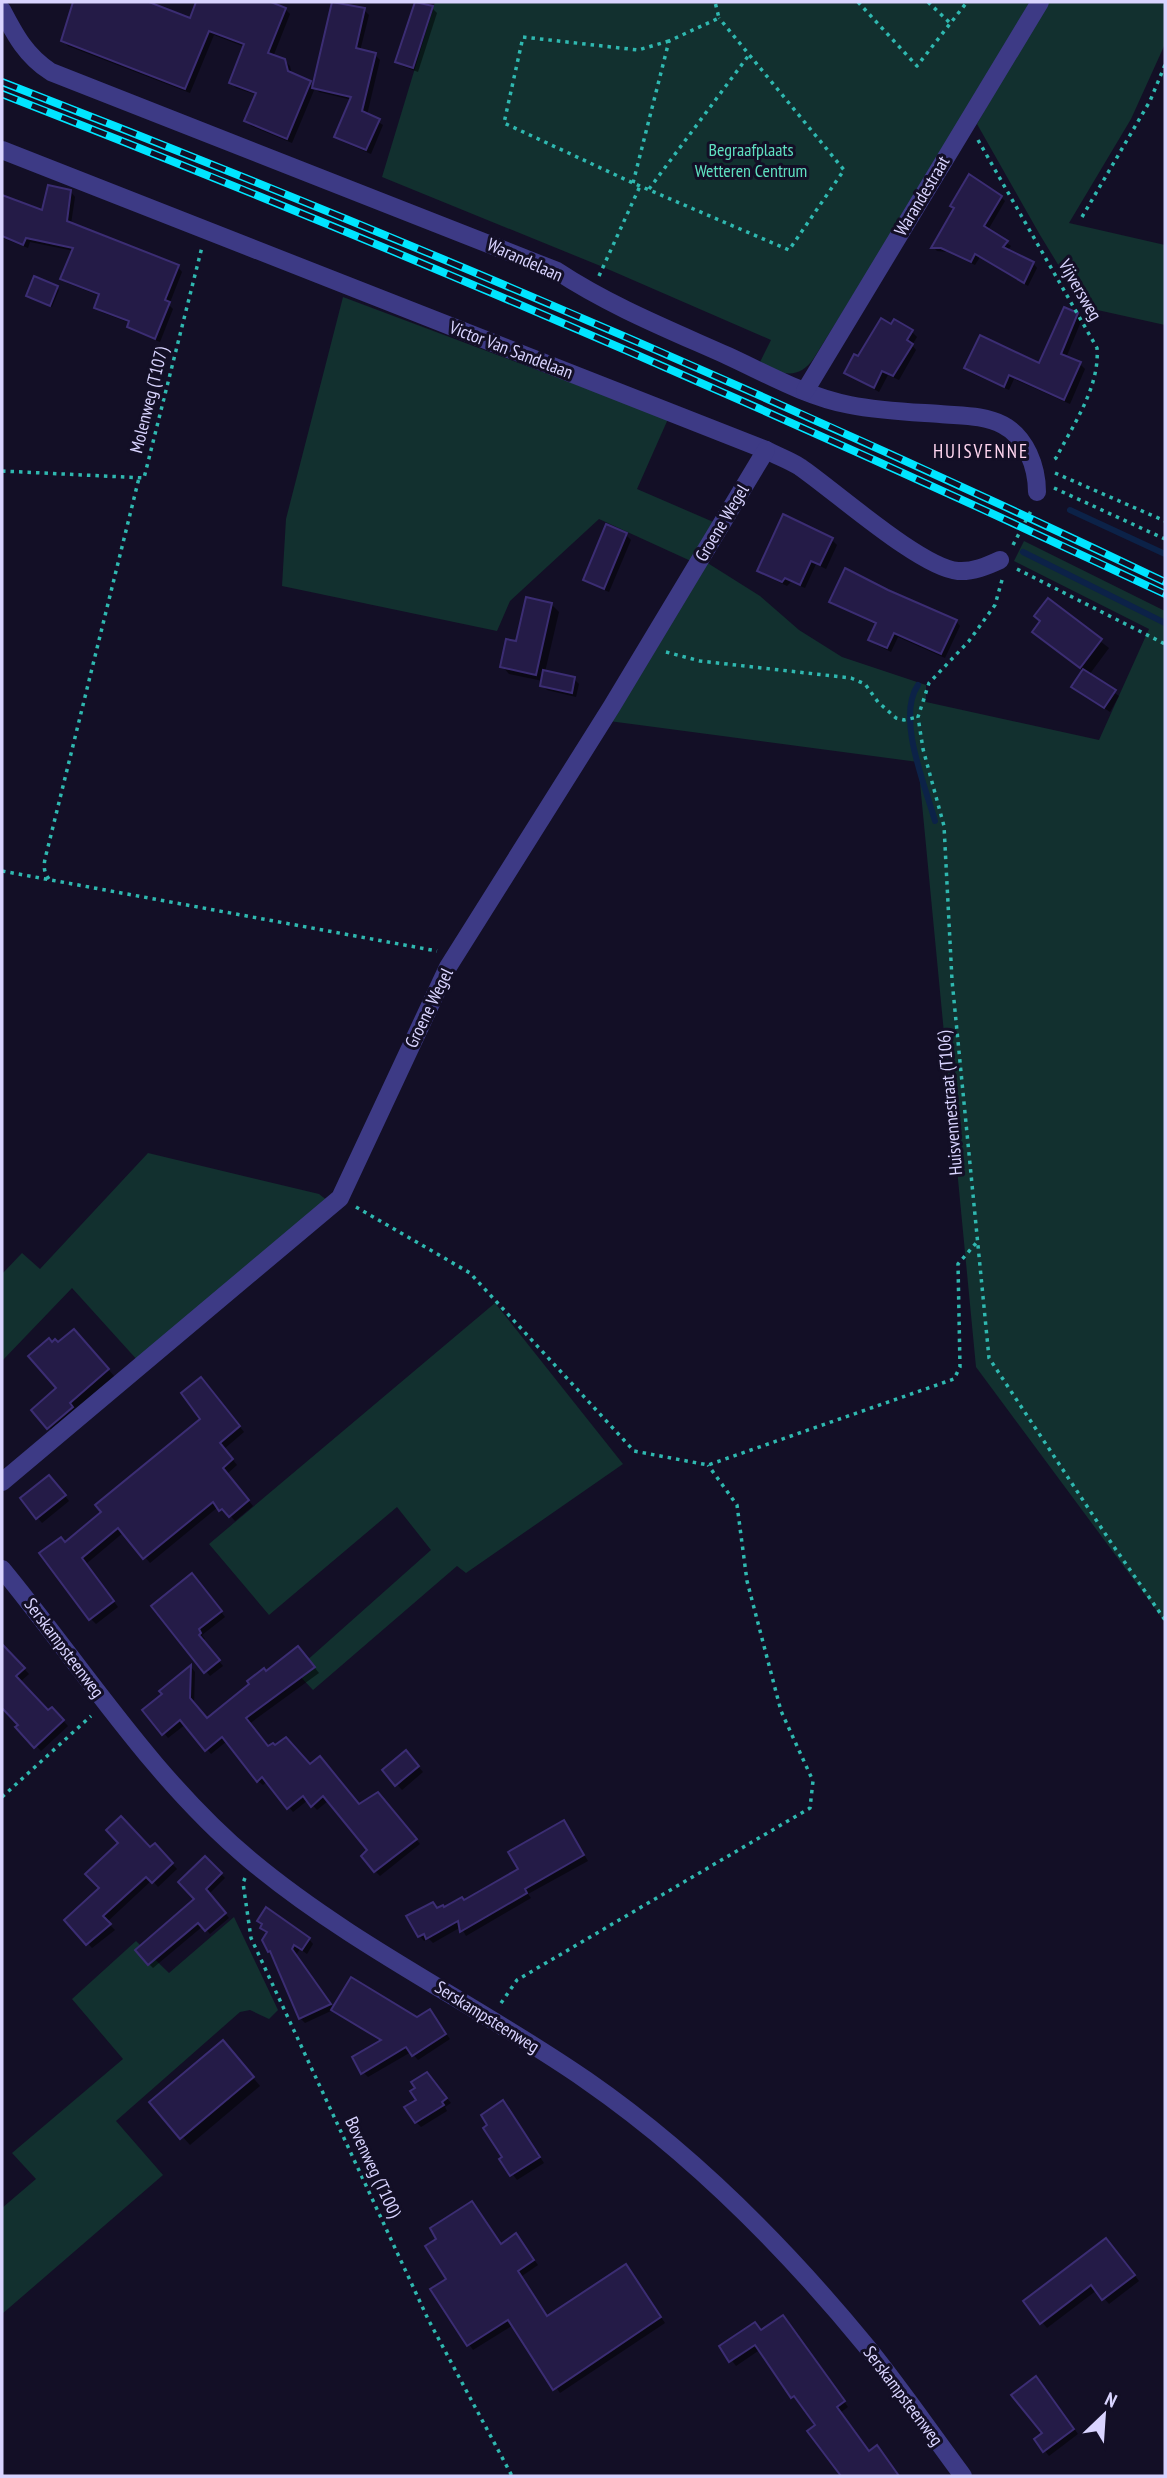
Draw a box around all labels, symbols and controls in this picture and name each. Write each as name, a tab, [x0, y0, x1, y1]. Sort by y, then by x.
park label: Begraafplaats Wetteren Centrum	[695, 138, 807, 182]
street label: Warandestraat	[889, 152, 954, 240]
street label: Warandelaan	[484, 233, 567, 286]
street label: Vijversweg	[1053, 254, 1107, 325]
street label: Victor Van Sandelaan	[445, 315, 576, 384]
street label: Molenweg (T107)	[124, 344, 173, 455]
district label: HUISVENNE	[933, 439, 1029, 463]
street label: Groene Wegel	[690, 479, 754, 566]
street label: Groene Wegel	[399, 963, 458, 1051]
street label: Huisvennestraat (T106)	[932, 1029, 967, 1176]
street label: Serskampsteenweg	[19, 1593, 109, 1702]
street label: Serskampsteenweg	[431, 1975, 544, 2058]
street label: Bovenweg (T100)	[340, 2113, 407, 2222]
street label: Serskampsteenweg	[858, 2341, 948, 2450]
north arrow	[1069, 2380, 1139, 2450]
text: N	[1101, 2387, 1121, 2413]

